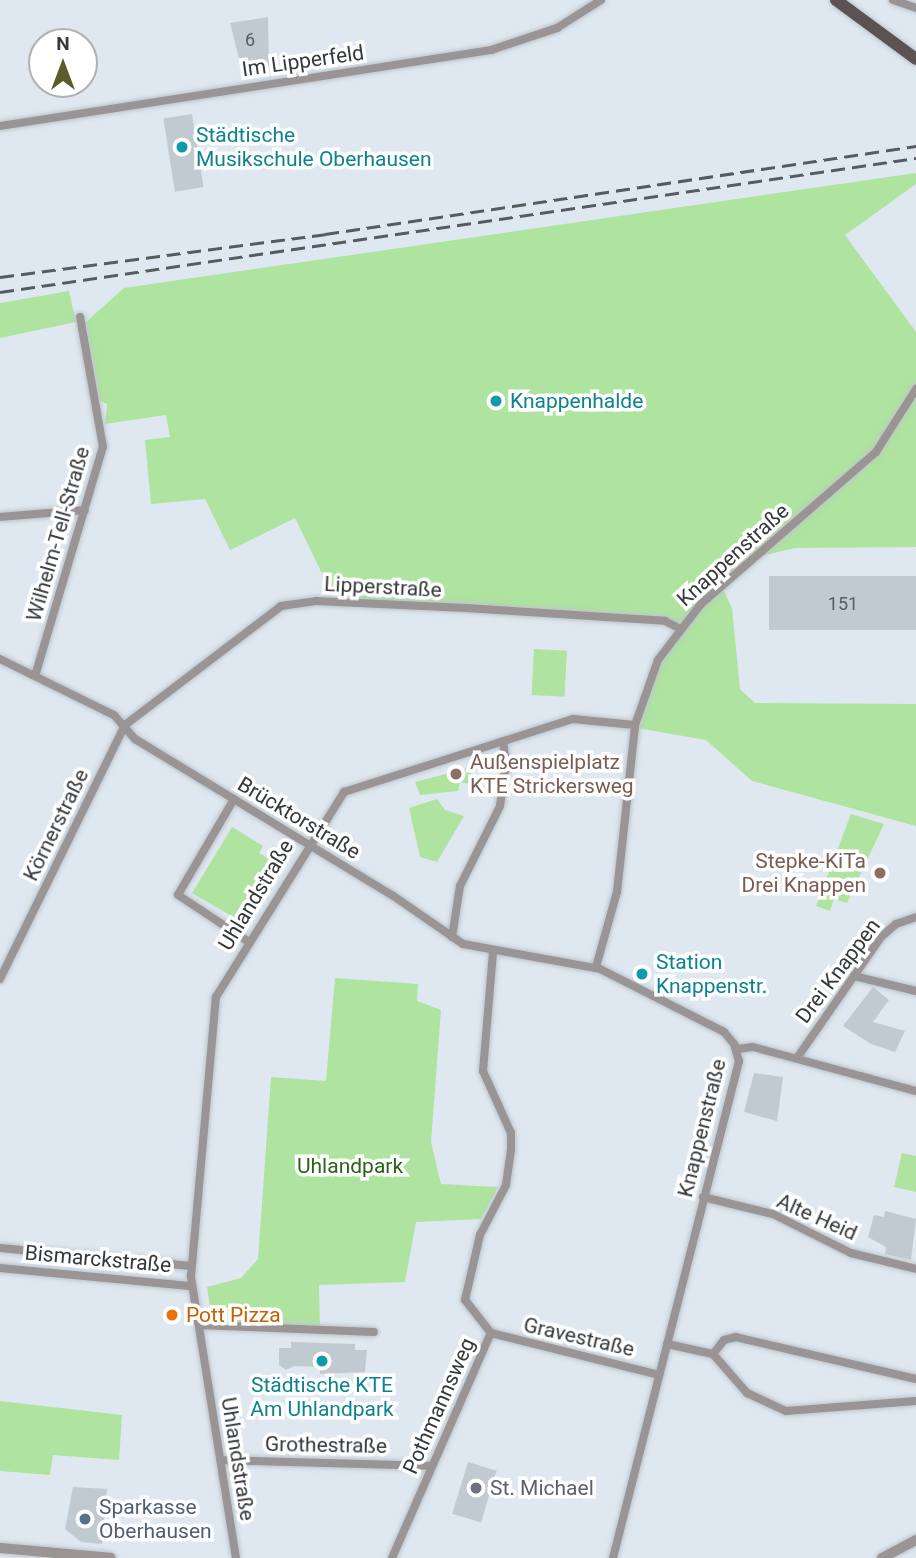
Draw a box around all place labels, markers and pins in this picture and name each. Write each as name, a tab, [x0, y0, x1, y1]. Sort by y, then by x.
place label: Städtische Musikschule Oberhausen	[196, 122, 432, 172]
marker: Städtische Musikschule Oberhausen	[174, 139, 190, 155]
place label: Knappenhalde	[510, 388, 643, 414]
marker: Knappenhalde	[488, 393, 504, 409]
place label: Außenspielplatz KTE Strickersweg	[470, 749, 634, 799]
marker: Außenspielplatz KTE Strickersweg	[448, 766, 464, 782]
place label: Stepke-KiTa Drei Knappen	[742, 848, 866, 898]
marker: Stepke-KiTa Drei Knappen	[872, 865, 888, 881]
place label: Station Knappenstr.	[656, 949, 767, 999]
marker: Station Knappenstr.	[634, 966, 650, 982]
place label: Pott Pizza	[186, 1302, 281, 1328]
marker: Pott Pizza	[164, 1307, 180, 1323]
marker: Städtische KTE Am Uhlandpark	[314, 1353, 330, 1369]
place label: Städtische KTE Am Uhlandpark	[250, 1372, 394, 1422]
place label: St. Michael	[490, 1475, 594, 1501]
marker: St. Michael	[468, 1480, 484, 1496]
place label: Sparkasse Oberhausen	[99, 1494, 212, 1544]
marker: Sparkasse Oberhausen	[77, 1511, 93, 1527]

